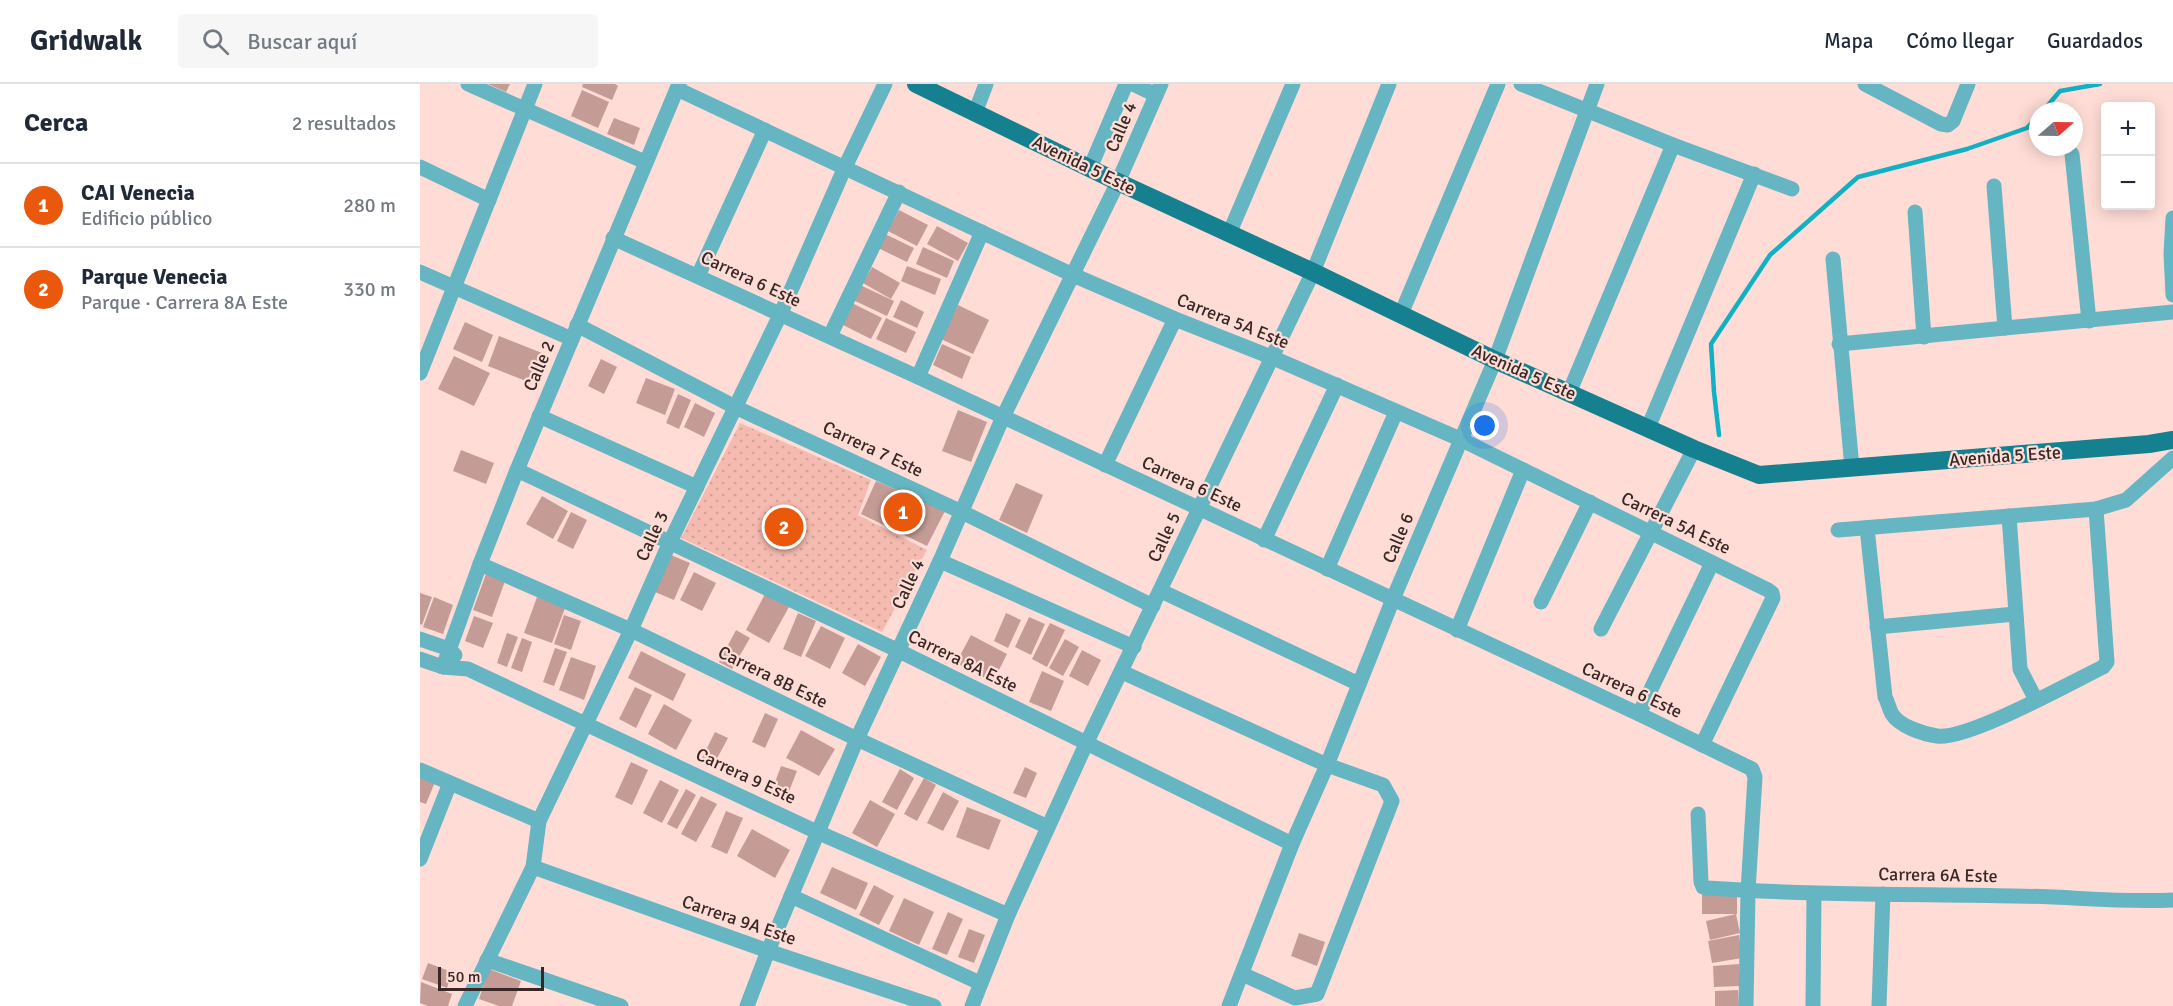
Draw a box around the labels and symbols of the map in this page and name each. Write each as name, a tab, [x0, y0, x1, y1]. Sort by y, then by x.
street label: Calle 4	[1101, 98, 1142, 156]
north arrow	[2029, 102, 2083, 156]
street label: Avenida 5 Este	[1029, 131, 1139, 199]
street label: Carrera 6 Este	[697, 246, 805, 312]
street label: Carrera 5A Este	[1174, 288, 1292, 354]
street label: Calle 2	[519, 337, 559, 395]
street label: Avenida 5 Este	[1468, 339, 1580, 405]
your location	[1470, 411, 1499, 440]
street label: Carrera 7 Este	[819, 416, 927, 482]
street label: Avenida 5 Este	[1948, 441, 2062, 471]
street label: Carrera 6 Este	[1138, 451, 1246, 517]
street label: Carrera 5A Este	[1618, 487, 1734, 559]
pin: 1	[884, 490, 922, 534]
pin: 2	[764, 504, 804, 550]
street label: Calle 3	[631, 507, 673, 565]
street label: Calle 5	[1143, 508, 1185, 566]
street label: Calle 6	[1378, 509, 1418, 567]
street label: Calle 4	[887, 555, 929, 613]
street label: Carrera 8A Este	[905, 625, 1021, 697]
street label: Carrera 8B Este	[715, 641, 831, 713]
street label: Carrera 6 Este	[1578, 657, 1686, 723]
street label: Carrera 9 Este	[692, 743, 800, 809]
street label: Carrera 6A Este	[1878, 863, 1998, 887]
street label: Carrera 9A Este	[679, 890, 799, 950]
scale bar	[438, 964, 544, 992]

